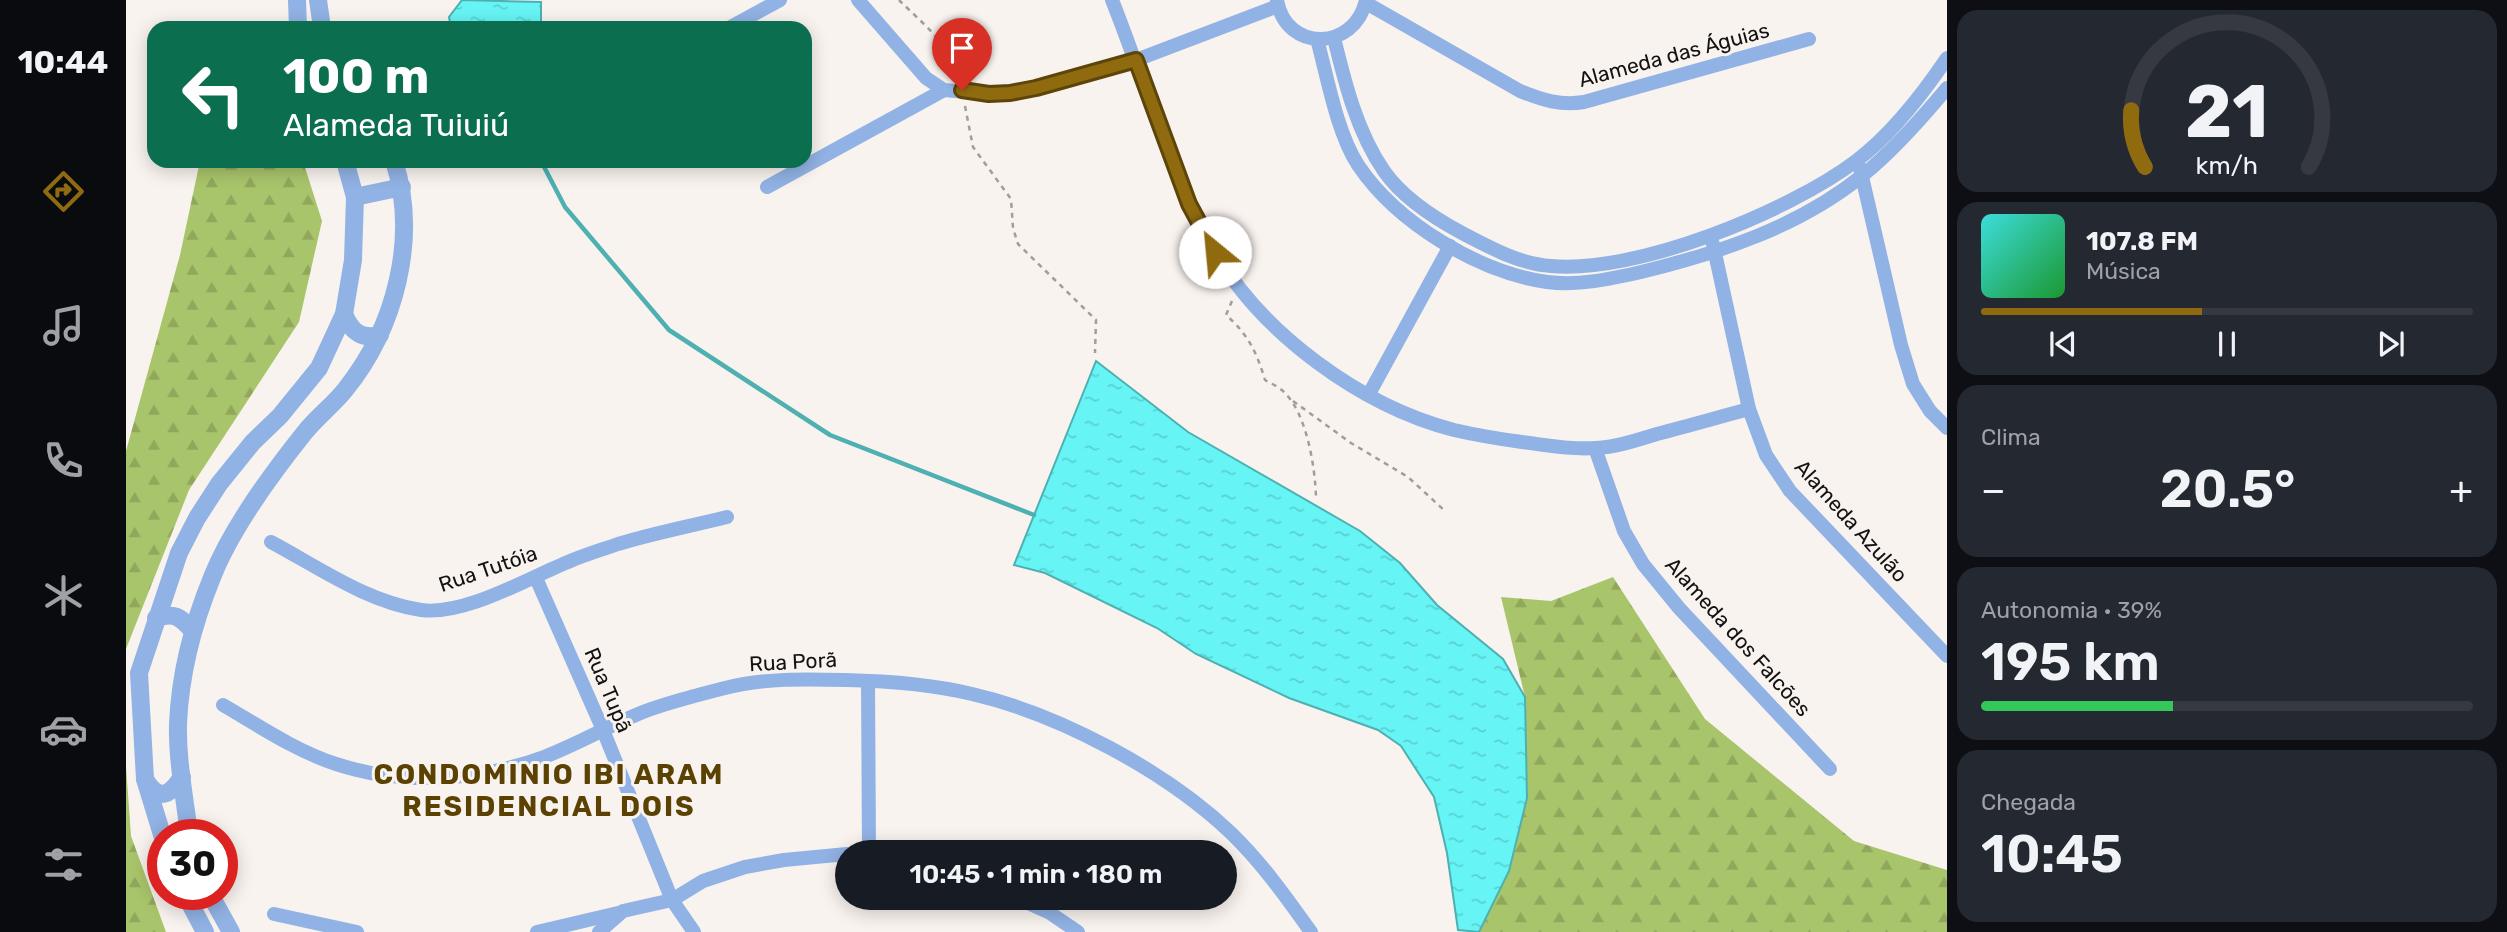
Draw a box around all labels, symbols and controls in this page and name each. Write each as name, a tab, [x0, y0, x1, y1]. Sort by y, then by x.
street label: Alameda das Águias	[1576, 17, 1772, 92]
pin	[932, 18, 992, 90]
icon: arrive	[943, 29, 981, 67]
text: 10:44	[18, 43, 108, 81]
text: 100 m	[283, 47, 429, 105]
icon: left	[168, 49, 259, 140]
text: 21	[2185, 69, 2269, 155]
text: Alameda Tuiuiú	[283, 106, 509, 144]
text: km/h	[2196, 151, 2258, 180]
icon: directions	[39, 167, 88, 216]
position arrow	[1178, 215, 1252, 289]
text: 107.8 FM	[2086, 226, 2198, 257]
text: Música	[2086, 257, 2161, 285]
icon: music	[39, 301, 88, 350]
icon: previous	[2044, 325, 2082, 363]
icon: pause	[2208, 325, 2246, 363]
icon: next	[2372, 325, 2410, 363]
text: Clima	[1981, 423, 2041, 451]
icon: phone	[39, 436, 88, 485]
street label: Alameda Azulão	[1790, 454, 1913, 587]
text: 20.5°	[2160, 458, 2295, 520]
text: −	[1981, 467, 2006, 513]
text: +	[2449, 467, 2473, 513]
street label: Rua Tutóia	[435, 540, 540, 597]
street label: Alameda dos Falcões	[1660, 552, 1816, 721]
icon: climate	[39, 571, 88, 620]
text: Autonomia · 39%	[1981, 596, 2162, 624]
text: 195 km	[1981, 631, 2160, 693]
street label: Rua Tupã	[579, 644, 638, 736]
street label: Rua Porã	[748, 647, 838, 676]
icon: car	[39, 705, 88, 754]
district label: CONDOMINIO IBI ARAM RESIDENCIAL DOIS	[374, 758, 724, 823]
text: Chegada	[1981, 788, 2076, 816]
speed limit sign: 30	[147, 819, 238, 910]
text: 10:45	[1981, 823, 2123, 885]
icon: filters	[39, 840, 88, 889]
text: 10:45 · 1 min · 180 m	[909, 859, 1163, 890]

